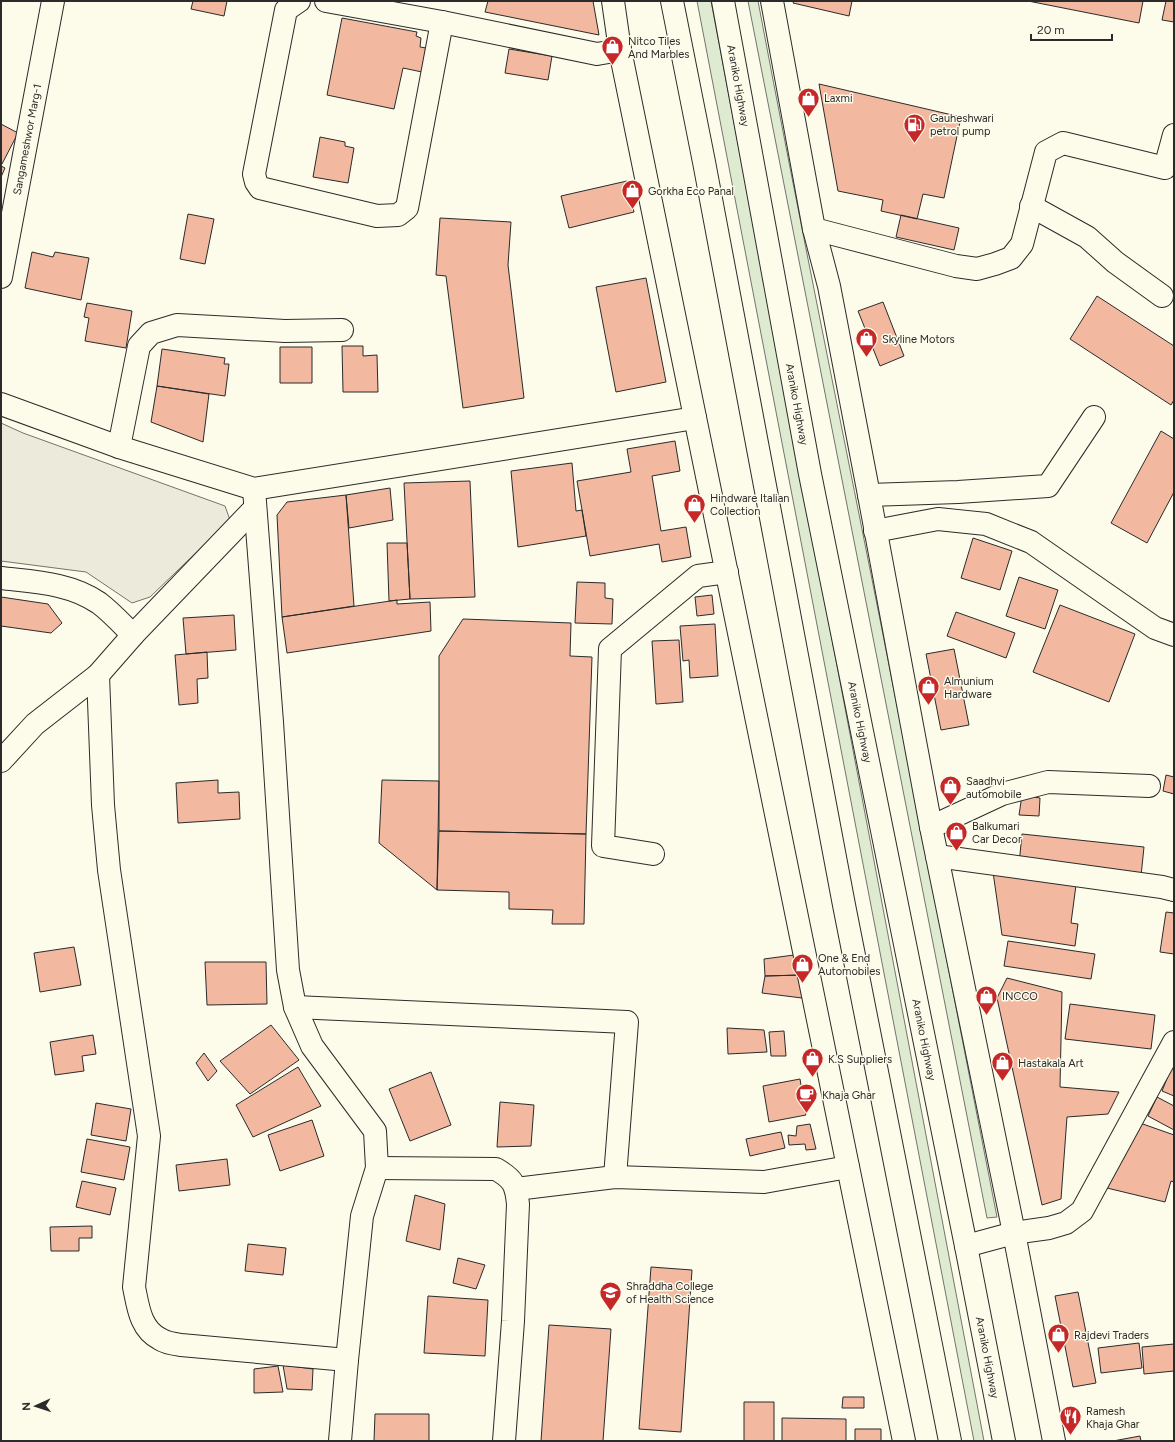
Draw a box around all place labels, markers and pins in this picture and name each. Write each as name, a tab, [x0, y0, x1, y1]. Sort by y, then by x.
shop icon: Nitco Tiles And Marbles	[599, 34, 625, 67]
place label: Nitco Tiles And Marbles	[628, 35, 689, 61]
shop icon: Laxmi	[795, 85, 821, 118]
place label: Laxmi	[824, 92, 852, 105]
fuel station icon: Gauheshwari petrol pump	[901, 111, 927, 144]
place label: Gauheshwari petrol pump	[930, 112, 994, 138]
shop icon: Gorkha Eco Panal	[620, 178, 646, 211]
place label: Gorkha Eco Panal	[648, 185, 734, 198]
shop icon: Skyline Motors	[853, 326, 879, 359]
place label: Skyline Motors	[882, 333, 955, 346]
shop icon: Hindware Italian Collection	[681, 491, 707, 524]
place label: Hindware Italian Collection	[710, 492, 789, 518]
shop icon: Almunium Hardware	[916, 674, 942, 707]
place label: Almunium Hardware	[944, 675, 994, 701]
shop icon: Saadhvi automobile	[937, 774, 963, 807]
place label: Saadhvi automobile	[966, 775, 1021, 801]
shop icon: Balkumari Car Decor	[944, 819, 970, 852]
place label: Balkumari Car Decor	[972, 820, 1022, 846]
shop icon: One & End Automobiles	[789, 951, 815, 984]
place label: One & End Automobiles	[818, 952, 880, 978]
shop icon: INCCO	[974, 983, 1000, 1016]
place label: INCCO	[1002, 990, 1038, 1003]
shop icon: K.S Suppliers	[799, 1046, 825, 1079]
shop icon: Hastakala Art	[990, 1050, 1016, 1083]
place label: K.S Suppliers	[828, 1053, 892, 1066]
place label: Hastakala Art	[1018, 1057, 1084, 1070]
cafe icon: Khaja Ghar	[793, 1082, 819, 1115]
place label: Khaja Ghar	[822, 1089, 876, 1102]
school or university icon: Shraddha College of Health Science	[598, 1279, 624, 1312]
place label: Shraddha College of Health Science	[626, 1280, 714, 1306]
shop icon: Rajdevi Traders	[1046, 1322, 1072, 1355]
place label: Rajdevi Traders	[1074, 1329, 1149, 1342]
restaurant icon: Ramesh Khaja Ghar	[1058, 1404, 1084, 1437]
place label: Ramesh Khaja Ghar	[1086, 1405, 1140, 1431]

